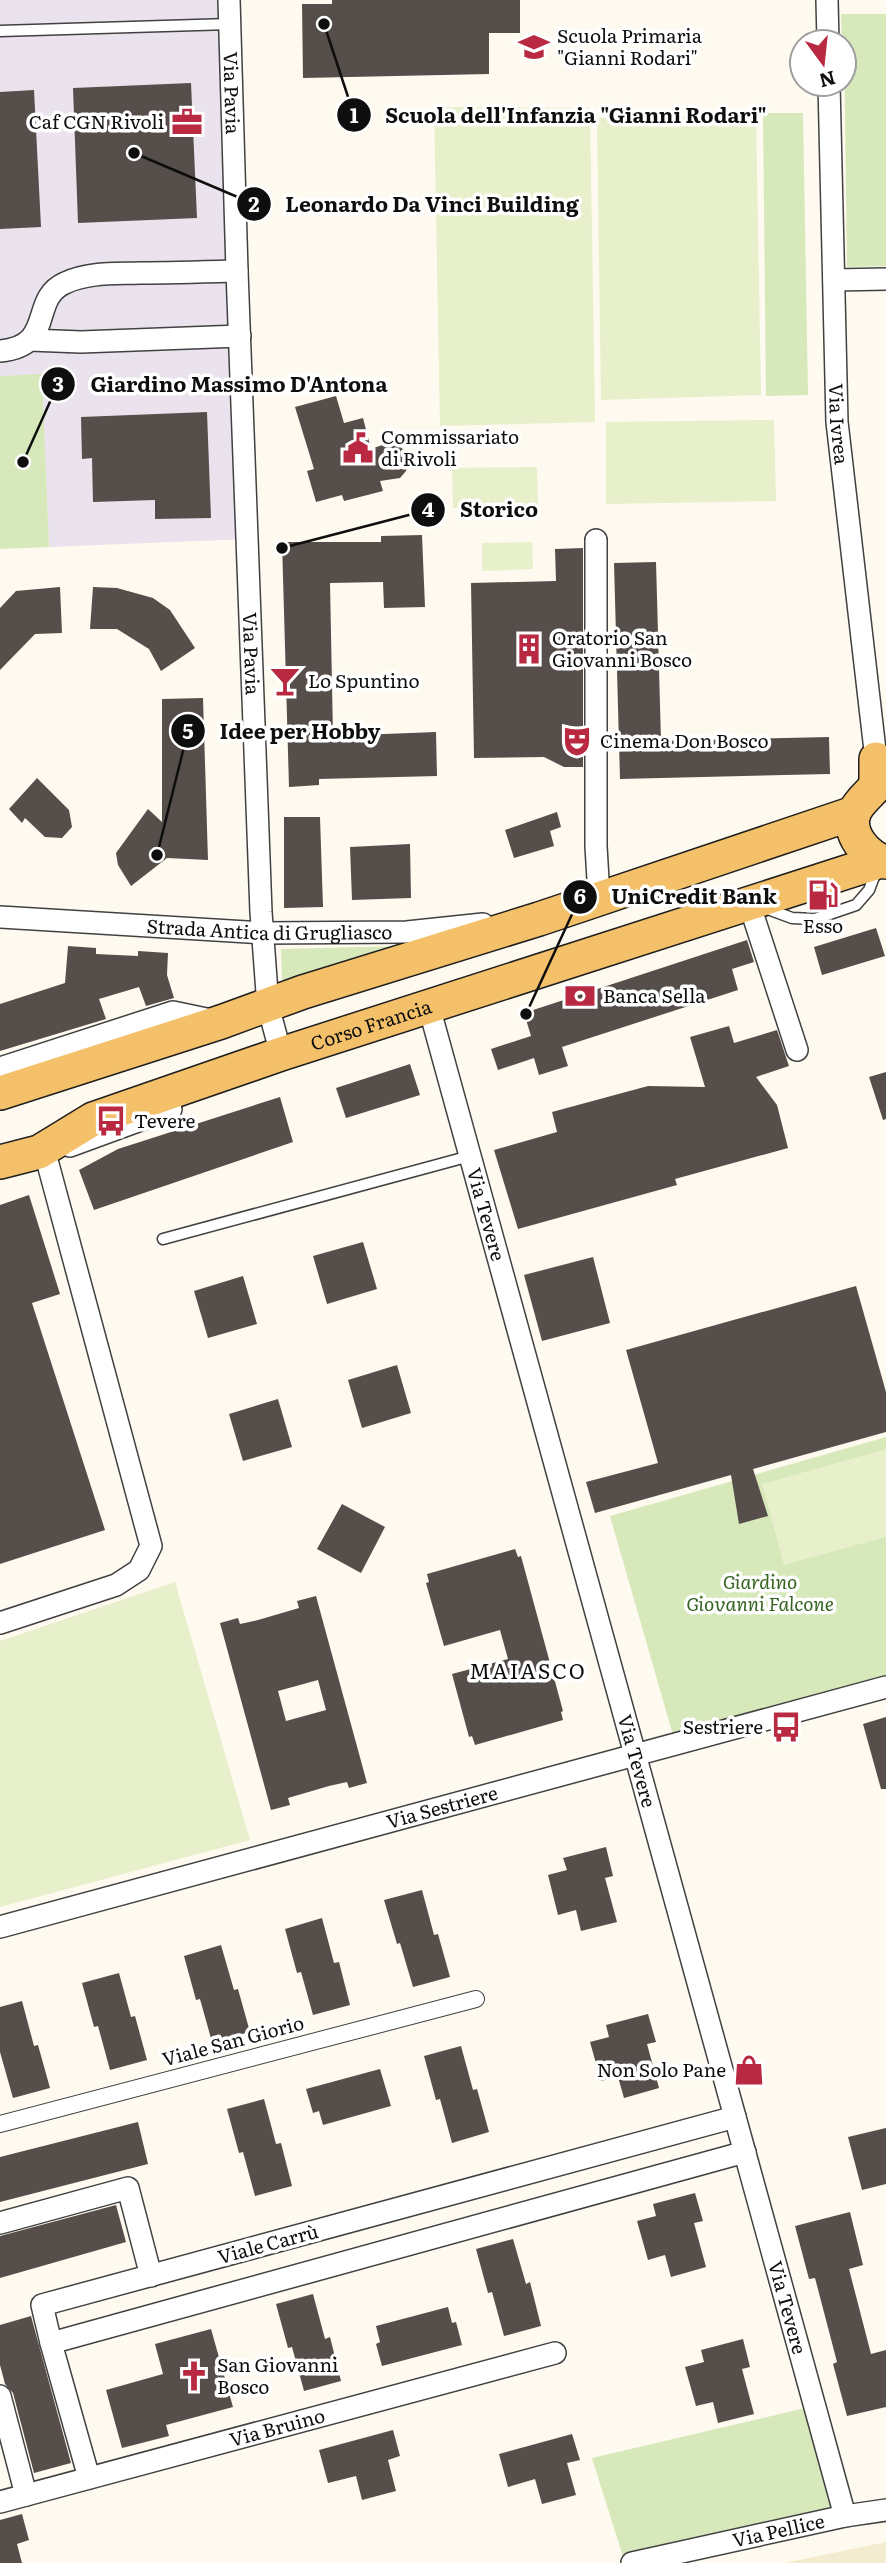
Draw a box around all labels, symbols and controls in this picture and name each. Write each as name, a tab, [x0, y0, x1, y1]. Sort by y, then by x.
place label: Scuola Primaria "Gianni Rodari"	[557, 21, 703, 71]
north arrow	[788, 28, 858, 98]
school or university icon: Scuola Primaria "Gianni Rodari"	[517, 30, 551, 64]
street label: Via Pavia	[218, 51, 248, 136]
text: N	[816, 65, 839, 96]
callout: Scuola dell'Infanzia "Gianni Rodari"	[336, 94, 781, 136]
text: 1	[350, 98, 359, 129]
text: Scuola dell'Infanzia "Gianni Rodari"	[385, 98, 767, 129]
office icon: Caf CGN Rivoli	[170, 105, 204, 139]
place label: Caf CGN Rivoli	[29, 107, 164, 135]
callout: Leonardo Da Vinci Building	[237, 183, 593, 225]
text: 2	[248, 187, 260, 218]
text: Leonardo Da Vinci Building	[285, 187, 579, 218]
callout: Giardino Massimo D'Antona	[41, 363, 401, 405]
text: 3	[52, 367, 64, 398]
text: Giardino Massimo D'Antona	[90, 367, 388, 398]
street label: Via Ivrea	[823, 383, 857, 467]
place label: Commissariato di Rivoli	[381, 422, 519, 472]
public building icon: Commissariato di Rivoli	[341, 431, 375, 465]
callout: Storico	[411, 489, 552, 531]
text: 4	[422, 492, 435, 523]
text: Storico	[460, 492, 538, 523]
street label: Via Pavia	[237, 612, 268, 696]
place label: Oratorio San Giovanni Bosco	[552, 623, 692, 673]
building icon: Oratorio San Giovanni Bosco	[512, 632, 546, 666]
bar icon: Lo Spuntino	[268, 664, 302, 698]
place label: Lo Spuntino	[308, 666, 420, 694]
callout: Idee per Hobby	[171, 710, 395, 752]
text: 5	[182, 714, 194, 745]
text: Idee per Hobby	[220, 714, 381, 745]
theatre icon: Cinema Don Bosco	[560, 724, 594, 758]
place label: Cinema Don Bosco	[600, 726, 769, 754]
callout: UniCredit Bank	[562, 876, 791, 918]
fuel station icon: Esso	[806, 878, 840, 912]
text: 6	[574, 879, 586, 910]
text: UniCredit Bank	[611, 879, 778, 910]
street label: Strada Antica di Grugliasco	[146, 911, 393, 946]
place label: Esso	[803, 911, 843, 939]
bank icon: Banca Sella	[563, 979, 597, 1013]
place label: Banca Sella	[603, 981, 706, 1009]
street label: Corso Francia	[307, 991, 436, 1057]
bus stop icon: Tevere	[94, 1104, 128, 1138]
place label: Tevere	[134, 1106, 196, 1134]
street label: Via Tevere	[461, 1164, 513, 1264]
park label: Giardino Giovanni Falcone	[686, 1567, 834, 1617]
district label: MAIASCO	[469, 1654, 587, 1685]
bus stop icon: Sestriere	[769, 1710, 803, 1744]
street label: Via Tevere	[612, 1711, 664, 1811]
place label: Sestriere	[683, 1712, 763, 1740]
street label: Via Sestriere	[383, 1778, 501, 1835]
street label: Viale San Giorio	[159, 2008, 307, 2072]
shop icon: Non Solo Pane	[732, 2053, 766, 2087]
place label: Non Solo Pane	[597, 2055, 726, 2083]
street label: Viale Carrù	[214, 2216, 321, 2270]
street label: Via Tevere	[762, 2257, 815, 2357]
place label: San Giovanni Bosco	[217, 2350, 338, 2400]
church icon: San Giovanni Bosco	[177, 2359, 211, 2393]
street label: Via Bruino	[226, 2400, 328, 2453]
street label: Via Pellice	[730, 2506, 827, 2553]

